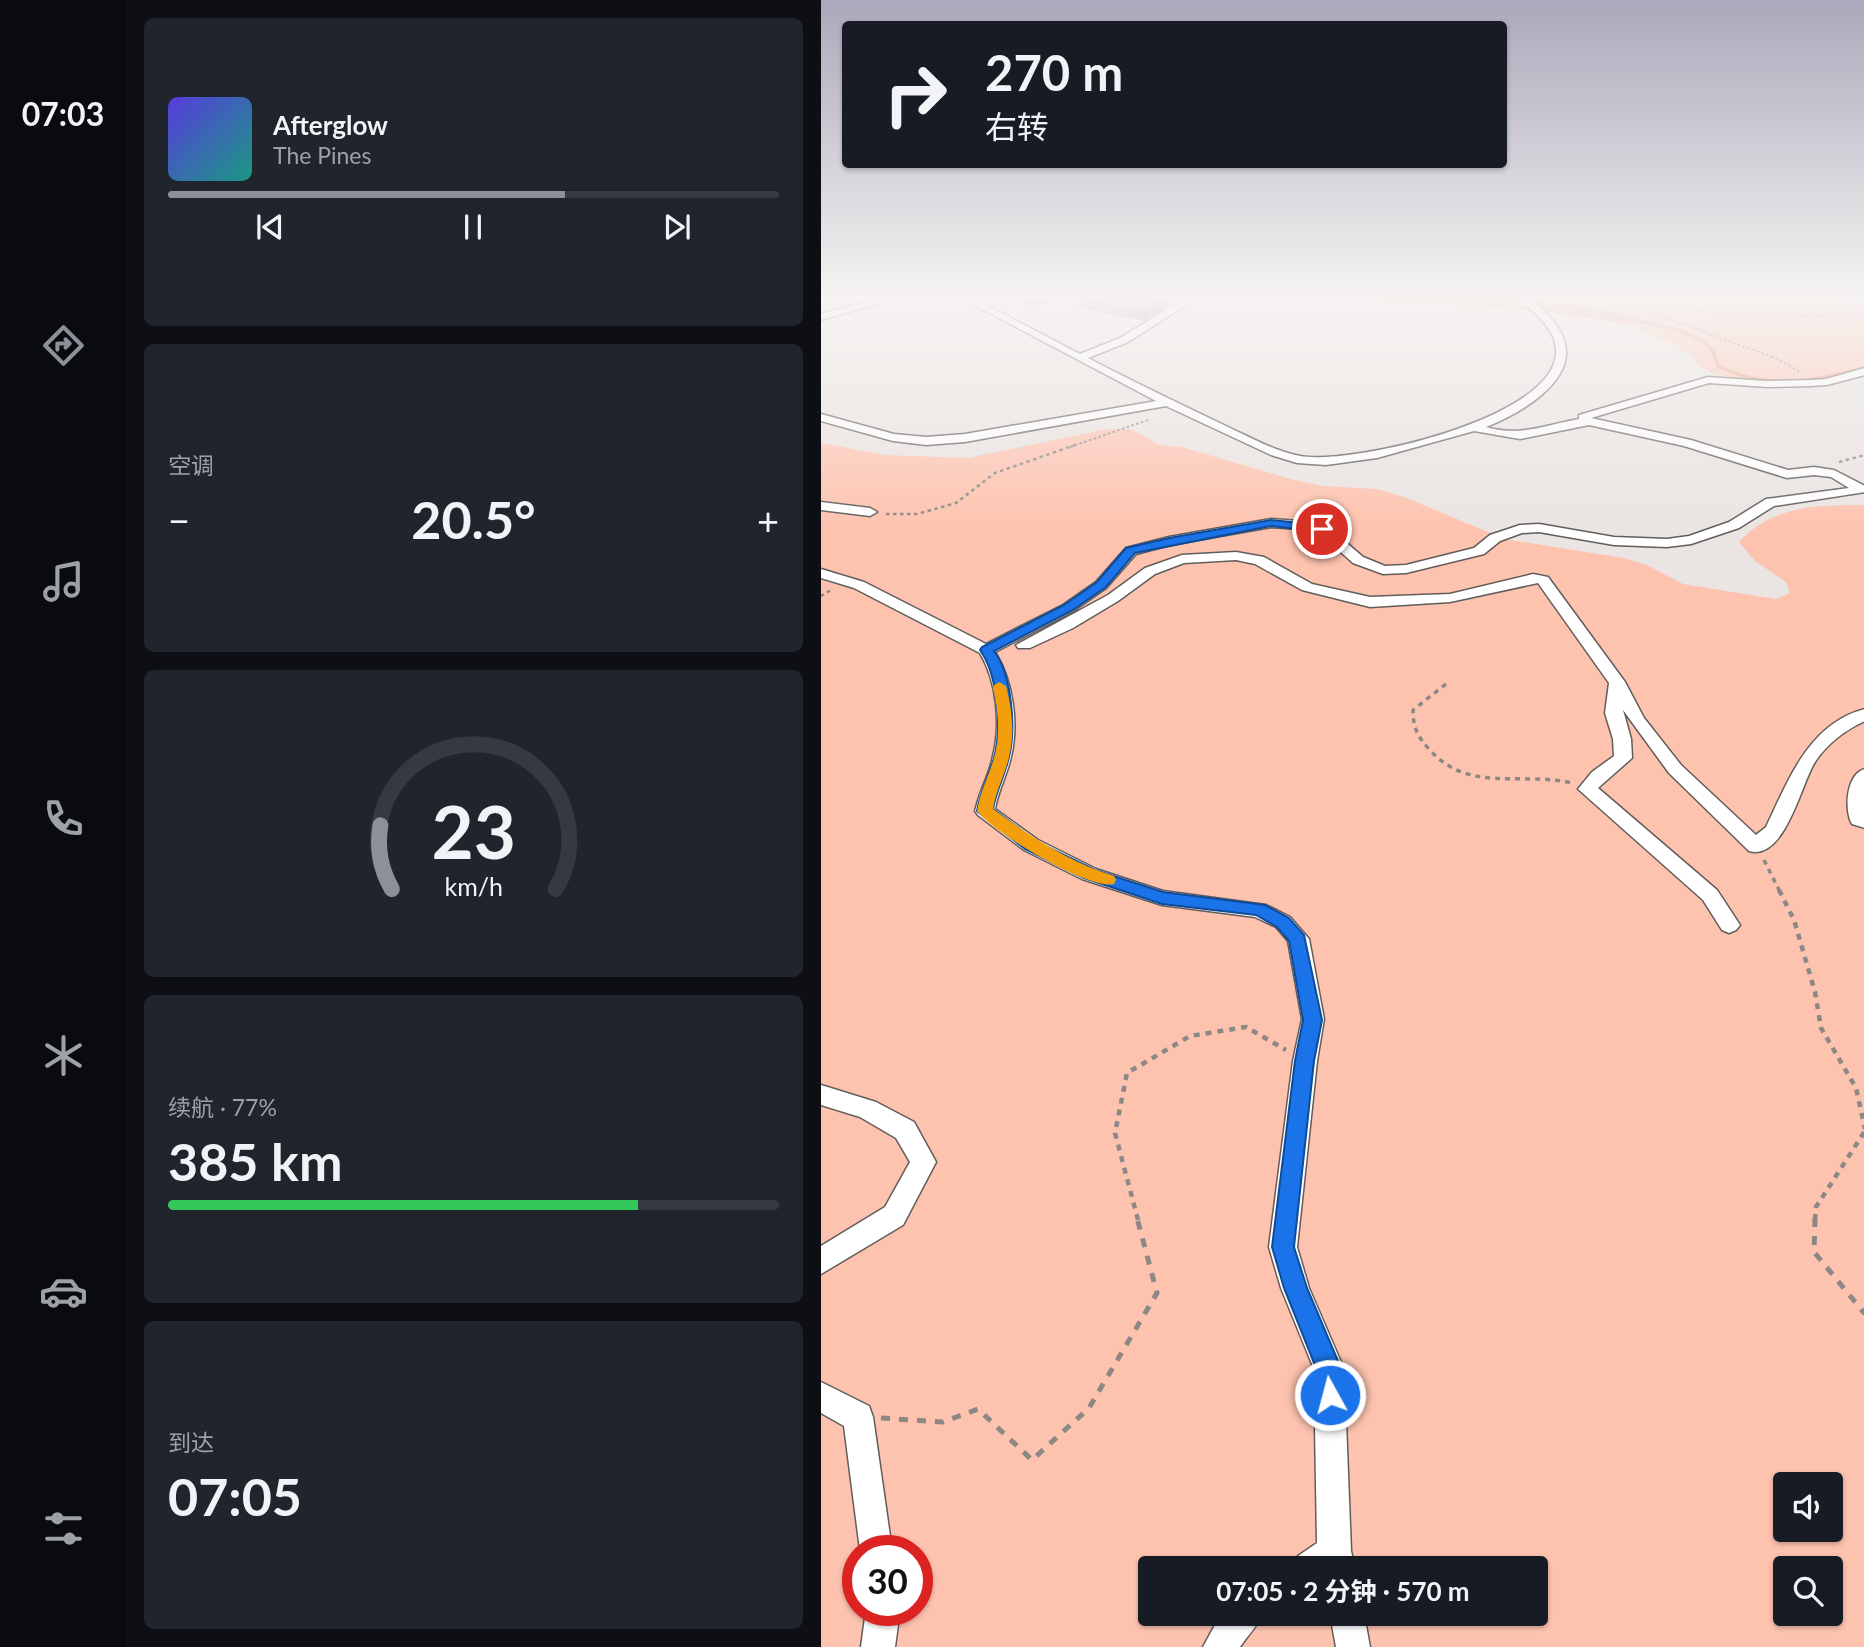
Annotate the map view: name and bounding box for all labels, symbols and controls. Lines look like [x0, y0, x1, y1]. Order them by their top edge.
text: 270 m [985, 43, 1123, 101]
icon: right [870, 49, 961, 140]
text: 07:03 [22, 94, 104, 133]
text: 右转 [985, 107, 1049, 146]
text: Afterglow [273, 109, 388, 141]
text: The Pines [273, 141, 371, 169]
icon: previous [251, 208, 289, 246]
icon: pause [454, 208, 492, 246]
icon: next [658, 208, 696, 246]
icon: directions [39, 321, 88, 370]
text: 空调 [168, 451, 214, 479]
text: 20.5° [411, 488, 536, 550]
text: − [168, 497, 190, 543]
text: + [757, 497, 779, 543]
pin [1292, 499, 1352, 559]
icon: arrive [1303, 510, 1341, 548]
icon: music [39, 557, 88, 606]
text: 23 [431, 788, 516, 876]
icon: phone [39, 794, 88, 843]
text: km/h [444, 871, 503, 901]
icon: climate [39, 1031, 88, 1080]
text: 续航 · 77% [168, 1093, 277, 1121]
text: 385 km [168, 1130, 342, 1192]
icon: car [39, 1267, 88, 1316]
position arrow [1293, 1358, 1367, 1432]
text: 到达 [168, 1428, 214, 1456]
text: 07:05 [168, 1465, 302, 1527]
map controls [1773, 1472, 1843, 1626]
button: sound [1773, 1472, 1843, 1542]
icon: filters [39, 1504, 88, 1553]
speed limit sign: 30 [842, 1535, 933, 1626]
button: search [1773, 1556, 1843, 1626]
text: 07:05 · 2 分钟 · 570 m [1216, 1575, 1470, 1607]

